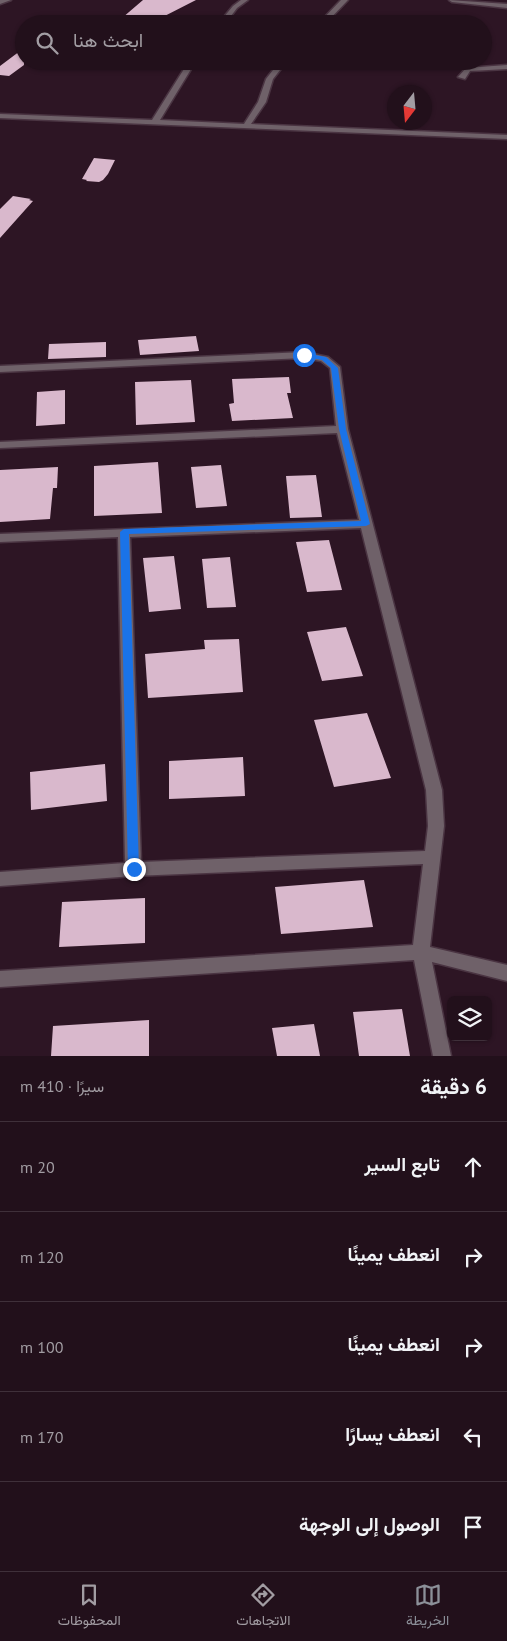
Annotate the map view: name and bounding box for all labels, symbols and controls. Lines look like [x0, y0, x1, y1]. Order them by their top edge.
search box [15, 15, 492, 70]
text: ابحث هنا [73, 28, 143, 52]
icon: search [33, 29, 61, 57]
north arrow [387, 85, 432, 130]
route start [293, 344, 316, 367]
route end [123, 858, 146, 881]
map controls [447, 996, 492, 1041]
button: layers [447, 996, 492, 1041]
text: 6 دقيقة [420, 1073, 487, 1100]
text: سيرًا · 410 m [20, 1076, 104, 1096]
text: تابع السير [364, 1152, 440, 1176]
icon: ahead [459, 1153, 487, 1181]
text: 20 m [20, 1157, 55, 1177]
text: انعطف يمينًا [348, 1242, 440, 1266]
icon: right [459, 1243, 487, 1271]
text: 120 m [20, 1247, 63, 1267]
text: انعطف يمينًا [348, 1332, 440, 1356]
icon: right [459, 1333, 487, 1361]
text: 100 m [20, 1337, 63, 1357]
text: انعطف يسارًا [345, 1422, 440, 1446]
icon: left [459, 1423, 487, 1451]
text: 170 m [20, 1427, 63, 1447]
text: الوصول إلى الوجهة [299, 1512, 440, 1536]
icon: arrive [459, 1513, 487, 1541]
tab: المحفوظات [58, 1581, 121, 1633]
tab: الاتجاهات [236, 1581, 291, 1633]
tab: الخريطة [406, 1581, 449, 1633]

